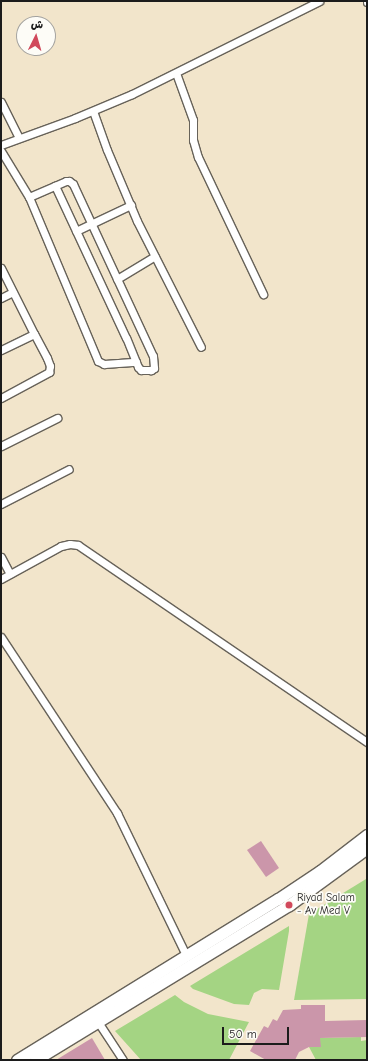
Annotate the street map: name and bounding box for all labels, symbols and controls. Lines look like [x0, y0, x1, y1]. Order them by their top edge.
north arrow [16, 16, 56, 56]
text: ش [30, 18, 44, 32]
place label: Riyad Salam - Av Med V [297, 892, 355, 918]
marker: Riyad Salam - Av Med V [284, 900, 294, 910]
scale bar [224, 1019, 291, 1045]
text: 50 m [229, 1027, 257, 1041]

